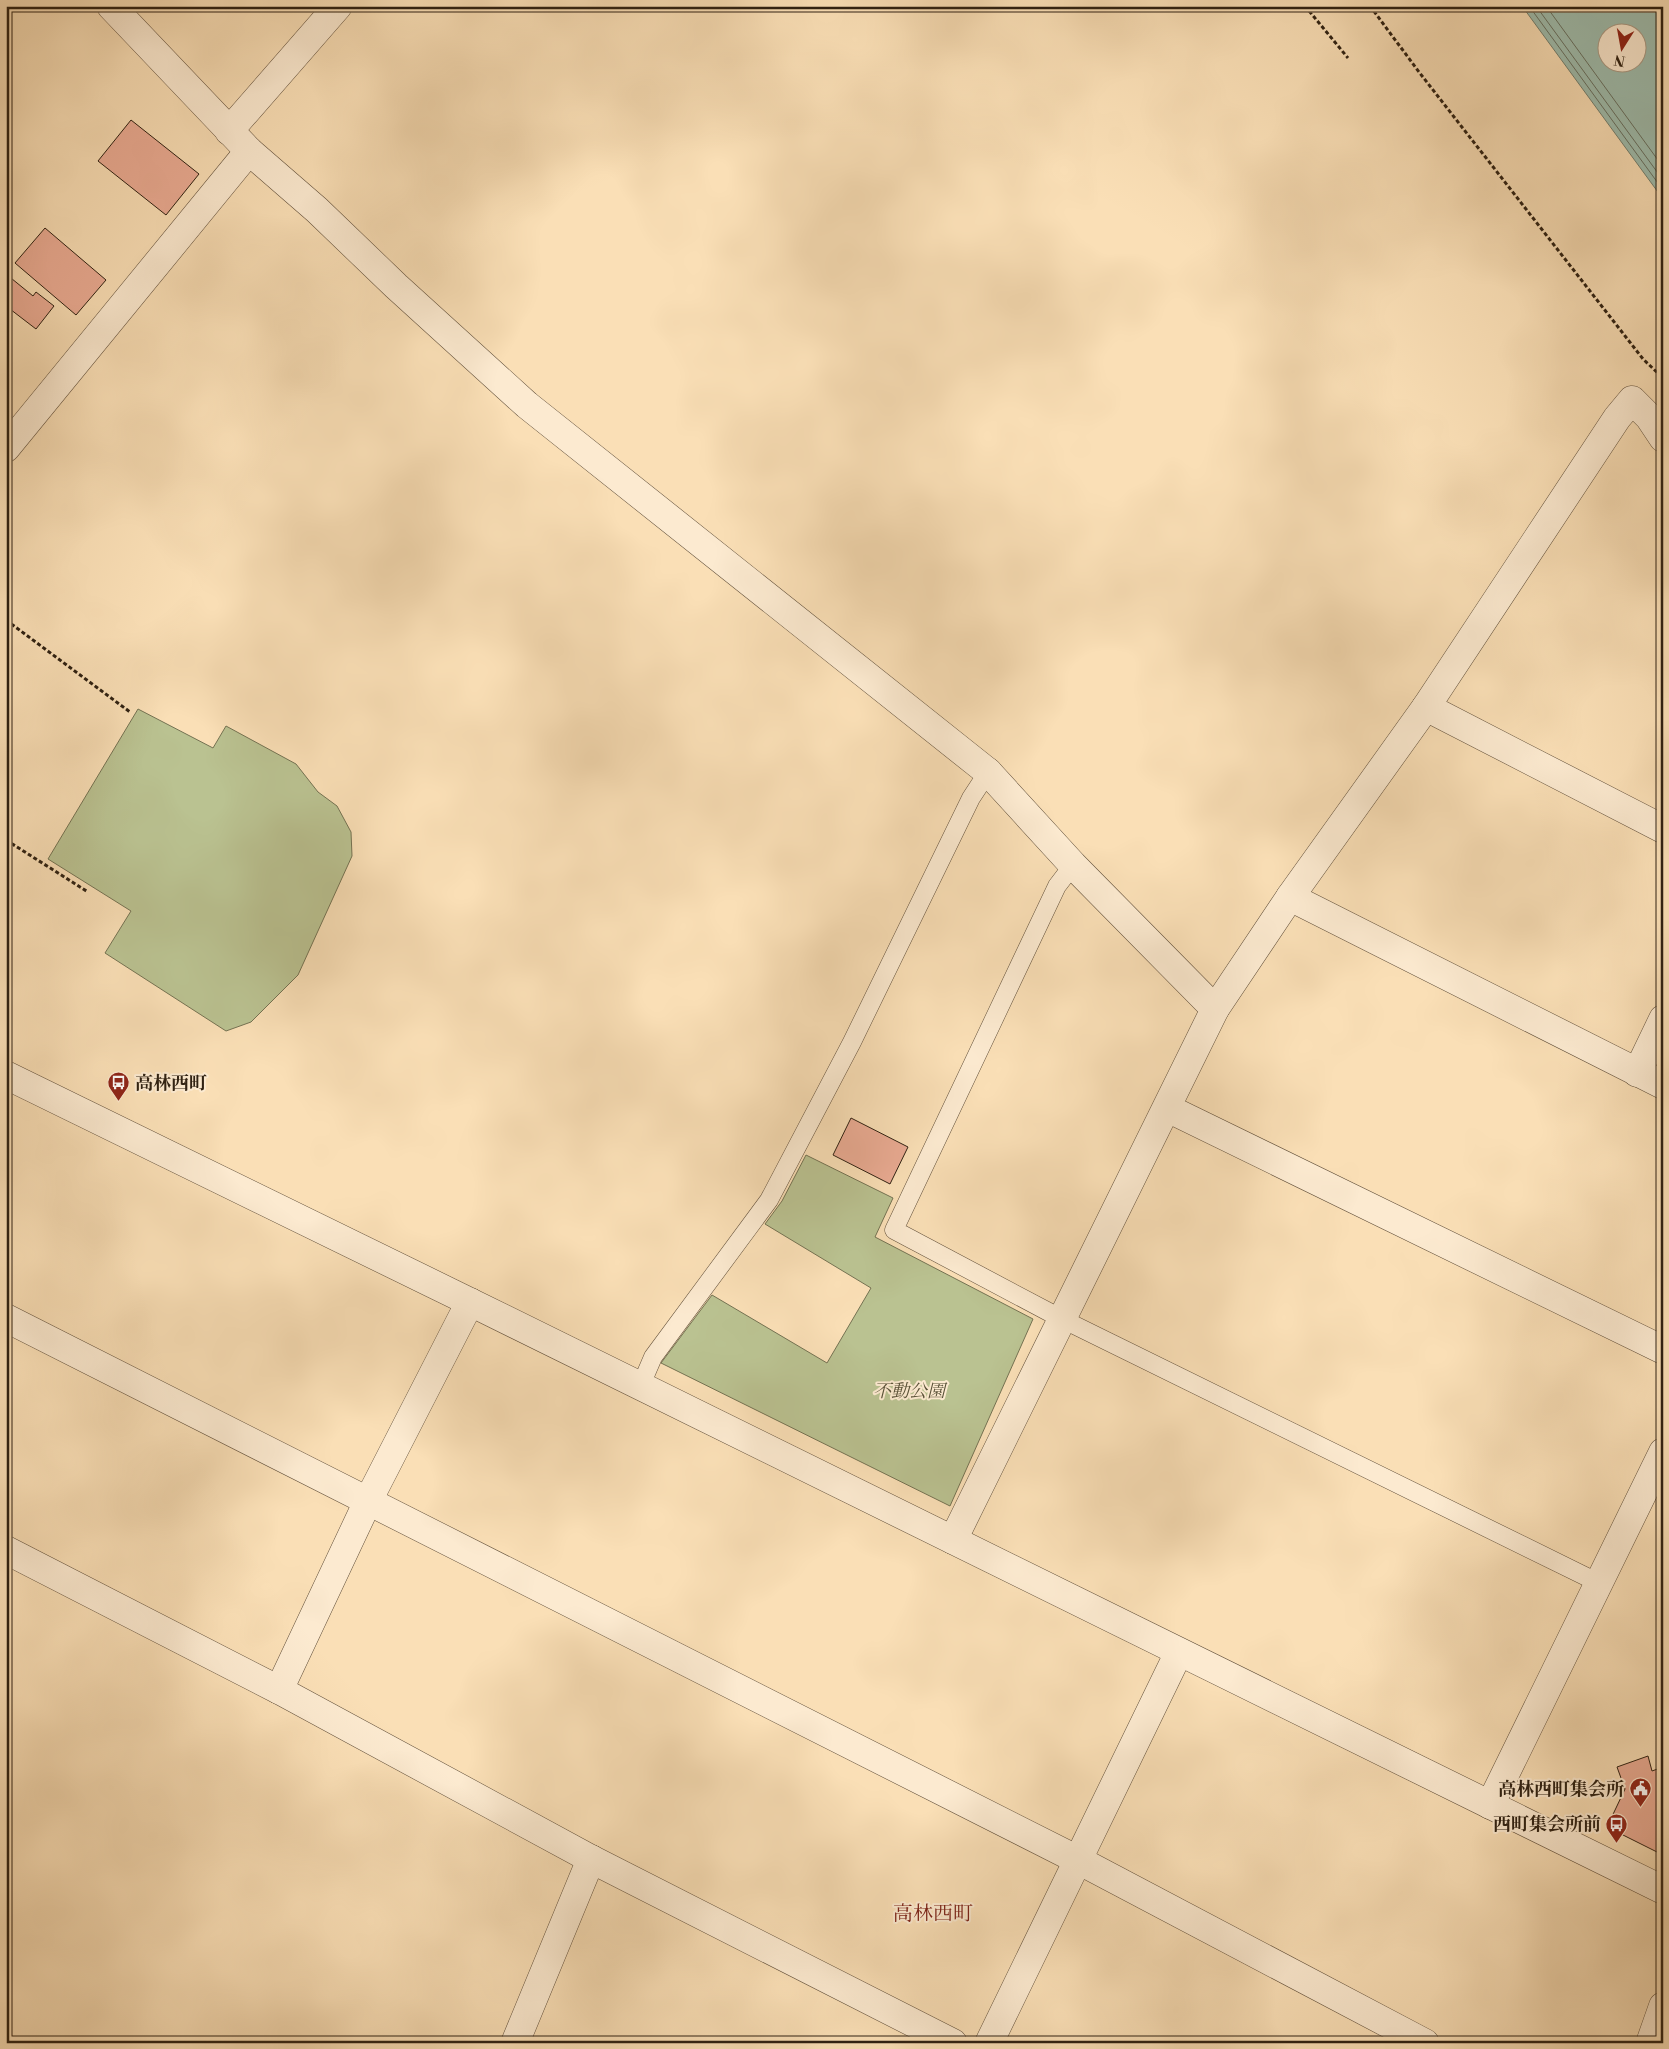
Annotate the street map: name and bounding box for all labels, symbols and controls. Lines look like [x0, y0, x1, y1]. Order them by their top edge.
north arrow [1596, 22, 1646, 72]
text: N [1613, 50, 1627, 70]
bus stop icon: 高林西町 [107, 1071, 131, 1102]
place label: 高林西町 [135, 1072, 207, 1095]
park label: 不動公園 [873, 1380, 948, 1403]
public building icon: 高林西町集会所 [1628, 1777, 1652, 1808]
place label: 高林西町集会所 [1498, 1778, 1624, 1801]
bus stop icon: 西町集会所前 [1605, 1812, 1629, 1843]
place label: 西町集会所前 [1493, 1813, 1601, 1836]
district label: 高林西町 [893, 1902, 973, 1927]

